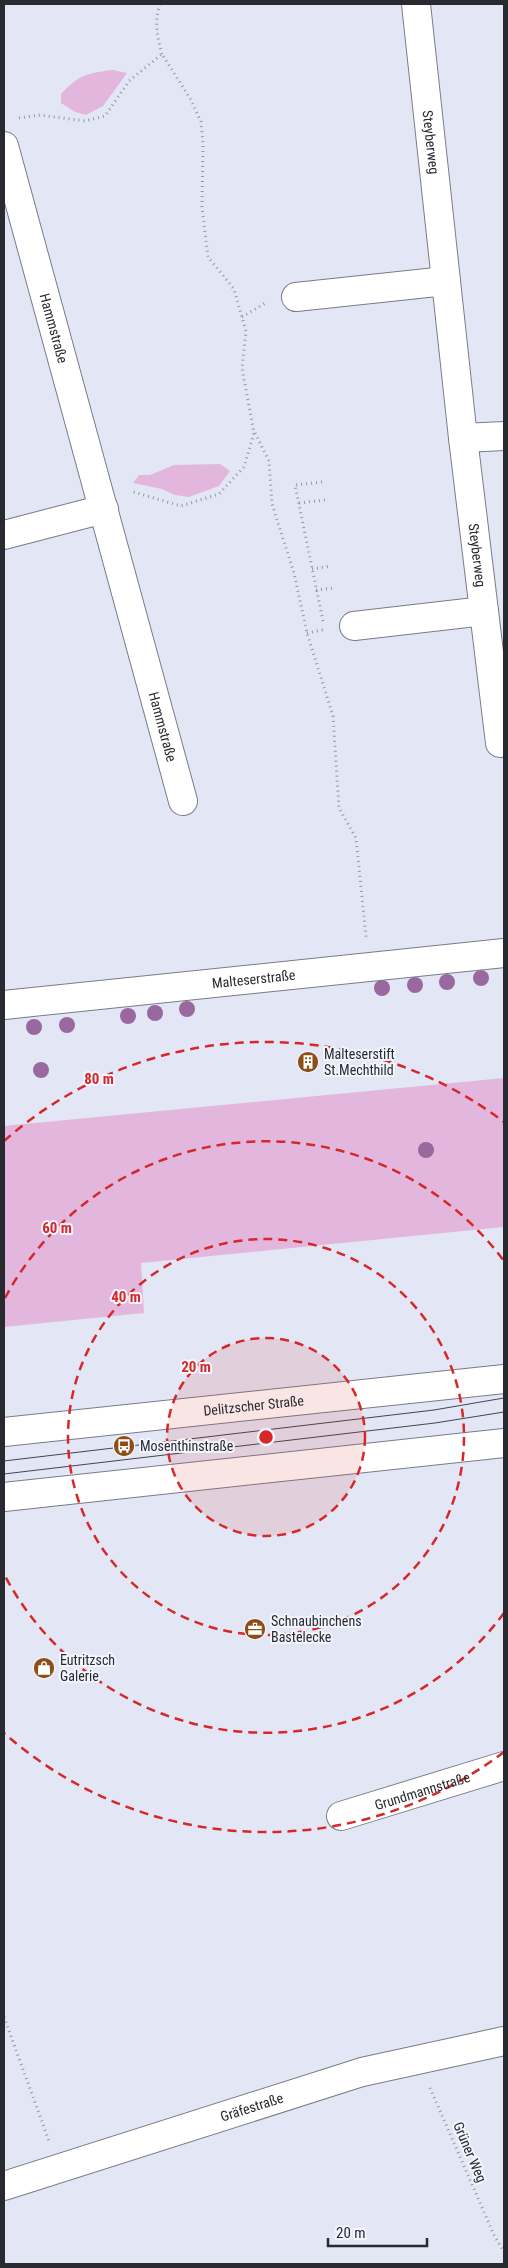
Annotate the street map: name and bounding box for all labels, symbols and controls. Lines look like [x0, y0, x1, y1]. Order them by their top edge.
street label: Steyberweg [420, 109, 442, 175]
street label: Hammstraße [37, 292, 71, 365]
street label: Steyberweg [465, 522, 489, 588]
street label: Hammstraße [146, 690, 180, 764]
street label: Malteserstraße [211, 967, 296, 991]
place label: Malteserstift St.Mechthild [324, 1046, 395, 1078]
building icon: Malteserstift St.Mechthild [296, 1050, 320, 1074]
text: 80 m [84, 1070, 114, 1088]
text: 60 m [42, 1219, 72, 1237]
text: 40 m [111, 1288, 141, 1306]
text: 20 m [181, 1358, 211, 1376]
street label: Delitzscher Straße [203, 1392, 305, 1419]
centre of rings [257, 1428, 275, 1446]
bus stop icon: Mosenthinstraße [112, 1434, 136, 1458]
place label: Mosenthinstraße [140, 1438, 234, 1454]
place label: Schnaubinchens Bastelecke [271, 1613, 362, 1645]
office icon: Schnaubinchens Bastelecke [243, 1617, 267, 1641]
place label: Eutritzsch Galerie [60, 1652, 115, 1684]
shop icon: Eutritzsch Galerie [32, 1656, 56, 1680]
street label: Grundmannstraße [373, 1769, 472, 1813]
street label: Gräfestraße [218, 2089, 286, 2125]
street label: Grüner Weg [450, 2119, 490, 2185]
scale bar [328, 2216, 427, 2248]
text: 20 m [336, 2224, 366, 2242]

